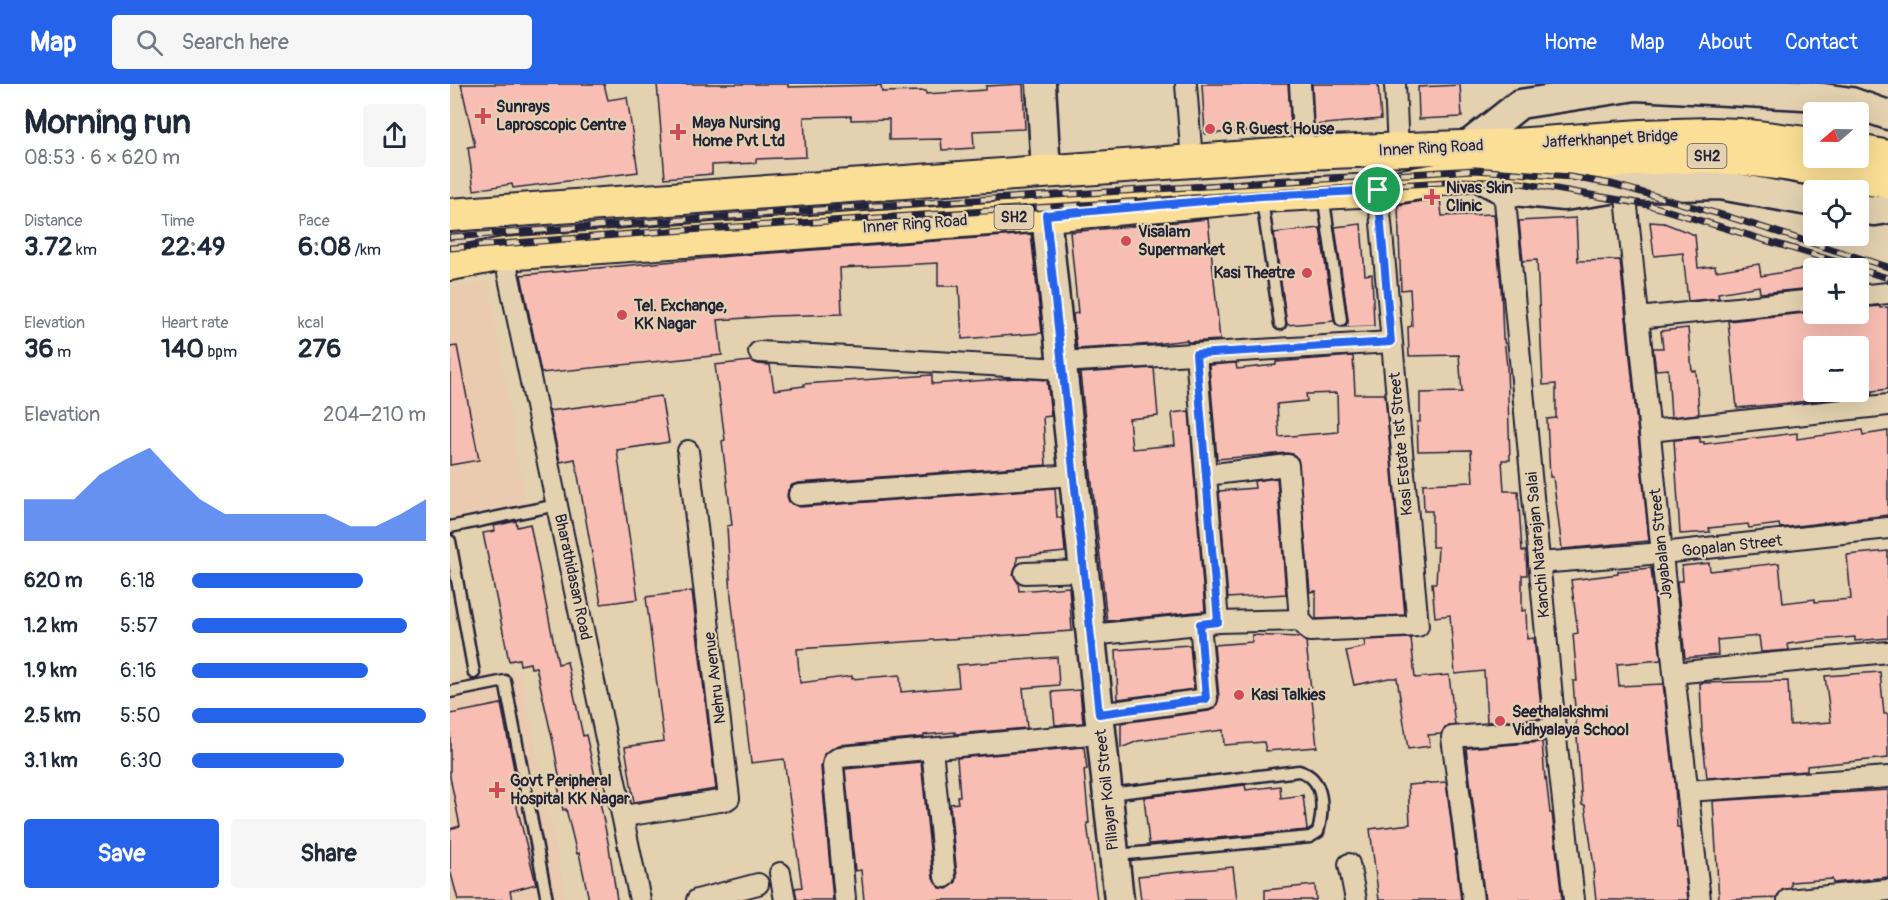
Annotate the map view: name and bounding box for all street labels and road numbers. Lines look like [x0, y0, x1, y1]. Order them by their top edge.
street label: Jafferkhanpet Bridge [1542, 125, 1679, 153]
street label: Inner Ring Road [1378, 135, 1484, 161]
road number: SH2 [1688, 144, 1726, 168]
road number: SH2 [994, 205, 1034, 229]
street label: Inner Ring Road [862, 210, 968, 238]
street label: Kasi Estate 1st Street [1385, 371, 1417, 517]
street label: Kanchi Natarajan Salai [1522, 471, 1554, 619]
street label: Jayabalan Street [1645, 487, 1677, 600]
street label: Bharathidasan Road [550, 512, 596, 642]
street label: Gopalan Street [1681, 531, 1784, 561]
street label: Nehru Avenue [699, 631, 731, 725]
street label: Pillayar Koil Street [1091, 728, 1123, 852]

